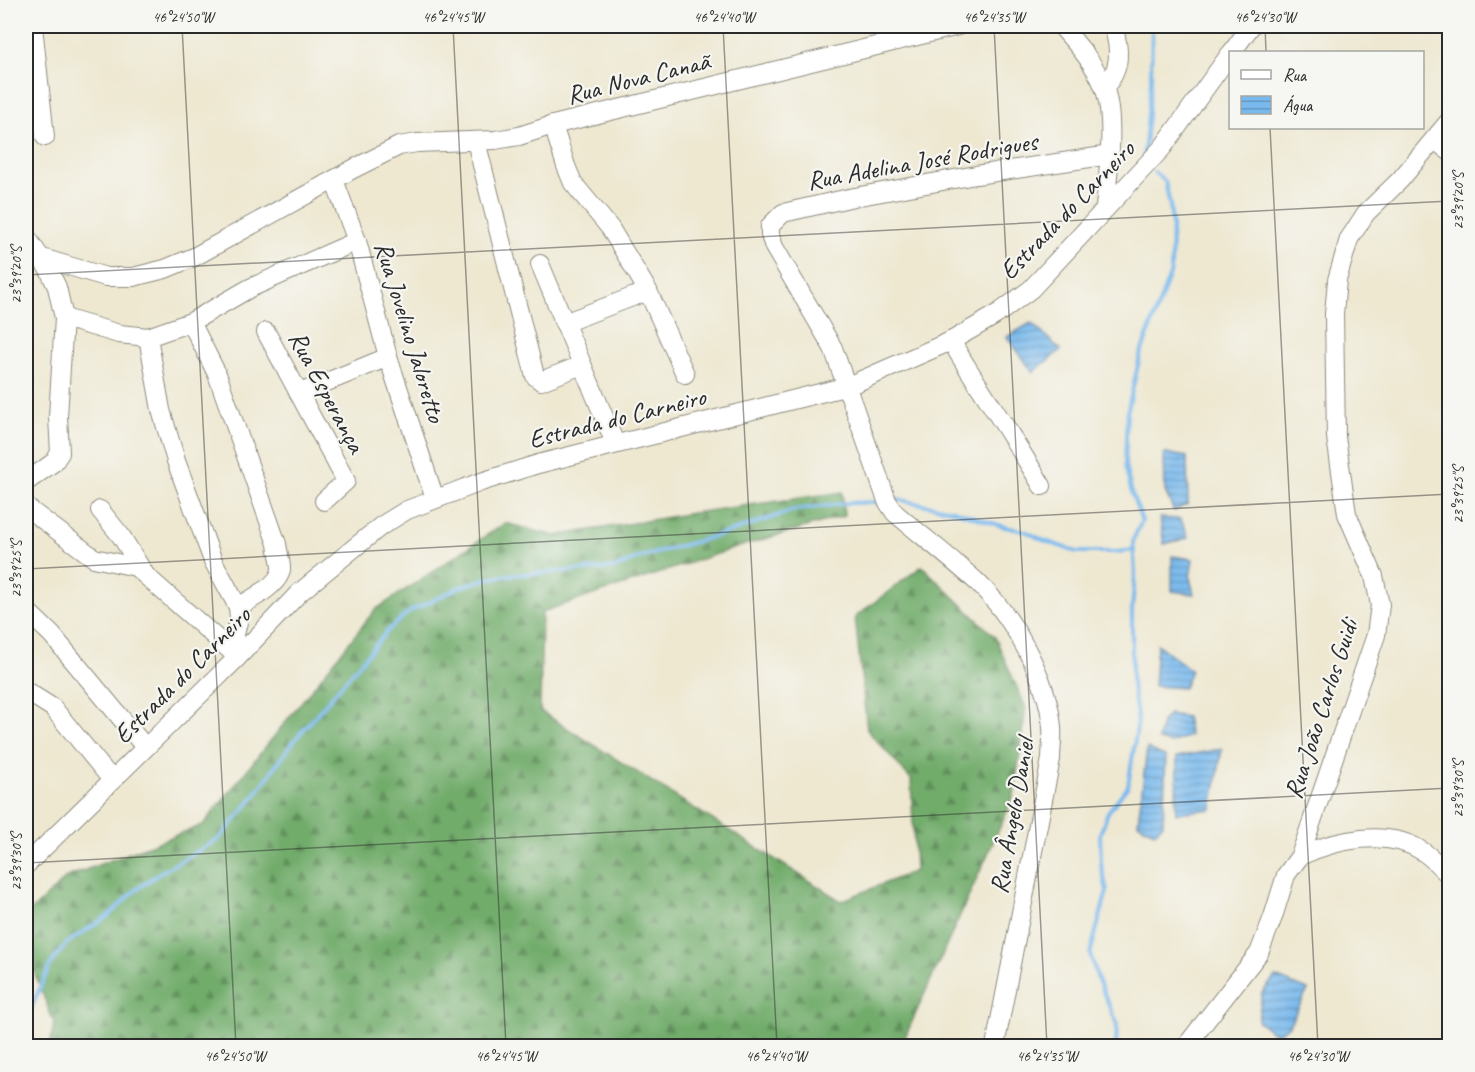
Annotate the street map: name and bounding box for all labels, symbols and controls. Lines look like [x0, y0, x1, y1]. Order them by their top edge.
text: 46°24'50"W [153, 8, 217, 27]
text: 46°24'45"W [423, 8, 487, 27]
text: 46°24'40"W [694, 8, 758, 27]
text: 46°24'35"W [964, 8, 1028, 27]
text: 46°24'30"W [1235, 8, 1299, 27]
street label: Rua Nova Canaã [563, 44, 715, 112]
legend [1229, 51, 1424, 129]
text: Rua [1283, 64, 1308, 86]
text: Água [1283, 94, 1314, 116]
street label: Rua Adelina José Rodrigues [804, 124, 1042, 197]
street label: Estrada do Carneiro [992, 132, 1143, 287]
text: 23°39'20"S [1449, 170, 1468, 230]
street label: Rua Jovelino Jaloretto [367, 238, 454, 428]
text: 23°39'20"S [7, 244, 26, 304]
street label: Rua Esperança [281, 325, 374, 460]
street label: Estrada do Carneiro [525, 380, 711, 456]
text: 23°39'25"S [1449, 464, 1468, 524]
text: 23°39'25"S [7, 538, 26, 598]
street label: Estrada do Carneiro [106, 598, 259, 751]
street label: Rua João Carlos Guidi [1276, 612, 1366, 803]
street label: Rua Ângelo Daniel [982, 731, 1043, 896]
text: 23°39'30"S [1449, 758, 1468, 818]
text: 23°39'30"S [7, 831, 26, 891]
text: 46°24'50"W [205, 1047, 269, 1066]
text: 46°24'45"W [476, 1047, 540, 1066]
text: 46°24'40"W [746, 1047, 810, 1066]
text: 46°24'35"W [1017, 1047, 1081, 1066]
text: 46°24'30"W [1288, 1047, 1352, 1066]

